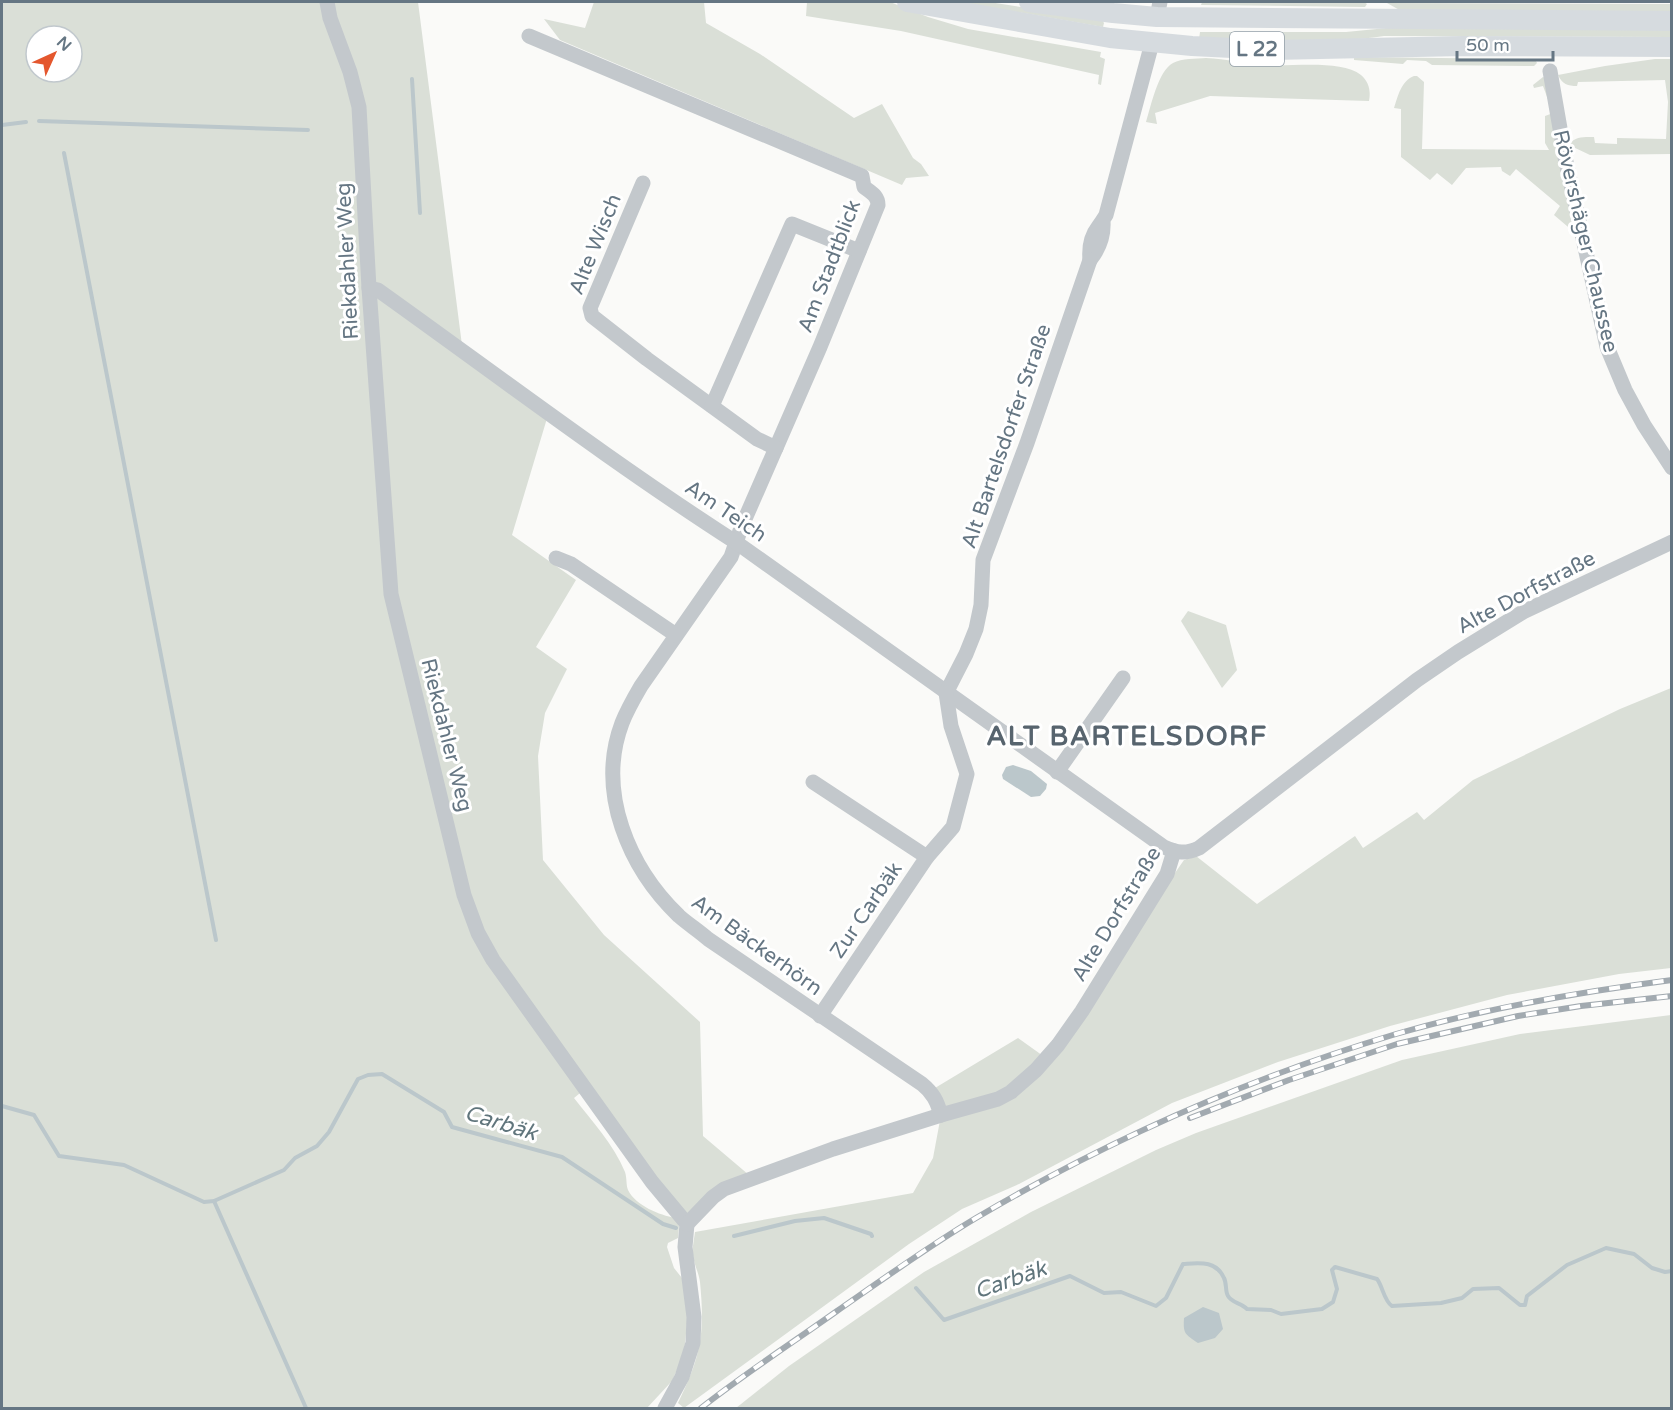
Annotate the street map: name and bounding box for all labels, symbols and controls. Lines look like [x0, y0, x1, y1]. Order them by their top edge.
north arrow [24, 24, 84, 84]
scale bar [1457, 24, 1553, 62]
text: N [52, 32, 76, 56]
road number: L 22 [1230, 32, 1284, 66]
text: 50 m [1466, 34, 1510, 56]
street label: Rövershäger Chaussee [1548, 127, 1623, 355]
street label: Riekdahler Weg [331, 182, 364, 340]
street label: Alte Wisch [564, 190, 627, 298]
street label: Am Stadtblick [793, 196, 866, 336]
street label: Alt Bartelsdorfer Straße [956, 321, 1057, 552]
street label: Am Teich [680, 475, 771, 548]
street label: Alte Dorfstraße [1453, 546, 1600, 639]
street label: Riekdahler Weg [415, 656, 478, 814]
district label: ALT BARTELSDORF [986, 720, 1268, 753]
street label: Alte Dorfstraße [1066, 842, 1167, 986]
street label: Zur Carbäk [825, 857, 908, 963]
street label: Am Bäckerhörn [686, 890, 827, 1001]
water label: Carbäk [461, 1100, 542, 1147]
water label: Carbäk [971, 1255, 1052, 1304]

